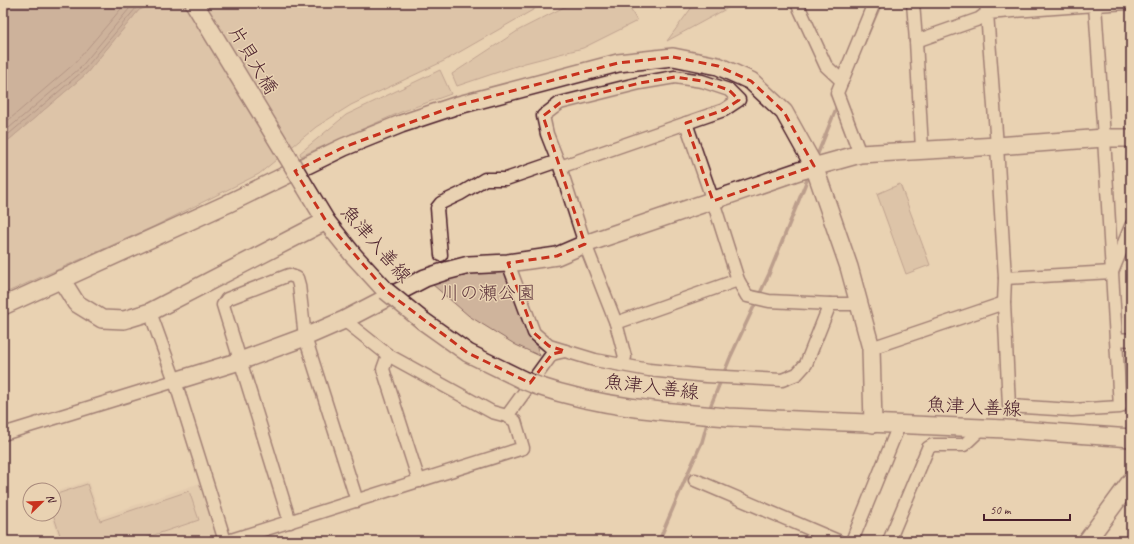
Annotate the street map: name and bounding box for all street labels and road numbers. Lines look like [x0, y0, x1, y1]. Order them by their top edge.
street label: 片貝大橋 [223, 21, 283, 99]
street label: 魚津入善線 [336, 200, 416, 288]
street label: 魚津入善線 [603, 369, 701, 405]
street label: 魚津入善線 [926, 393, 1022, 421]

